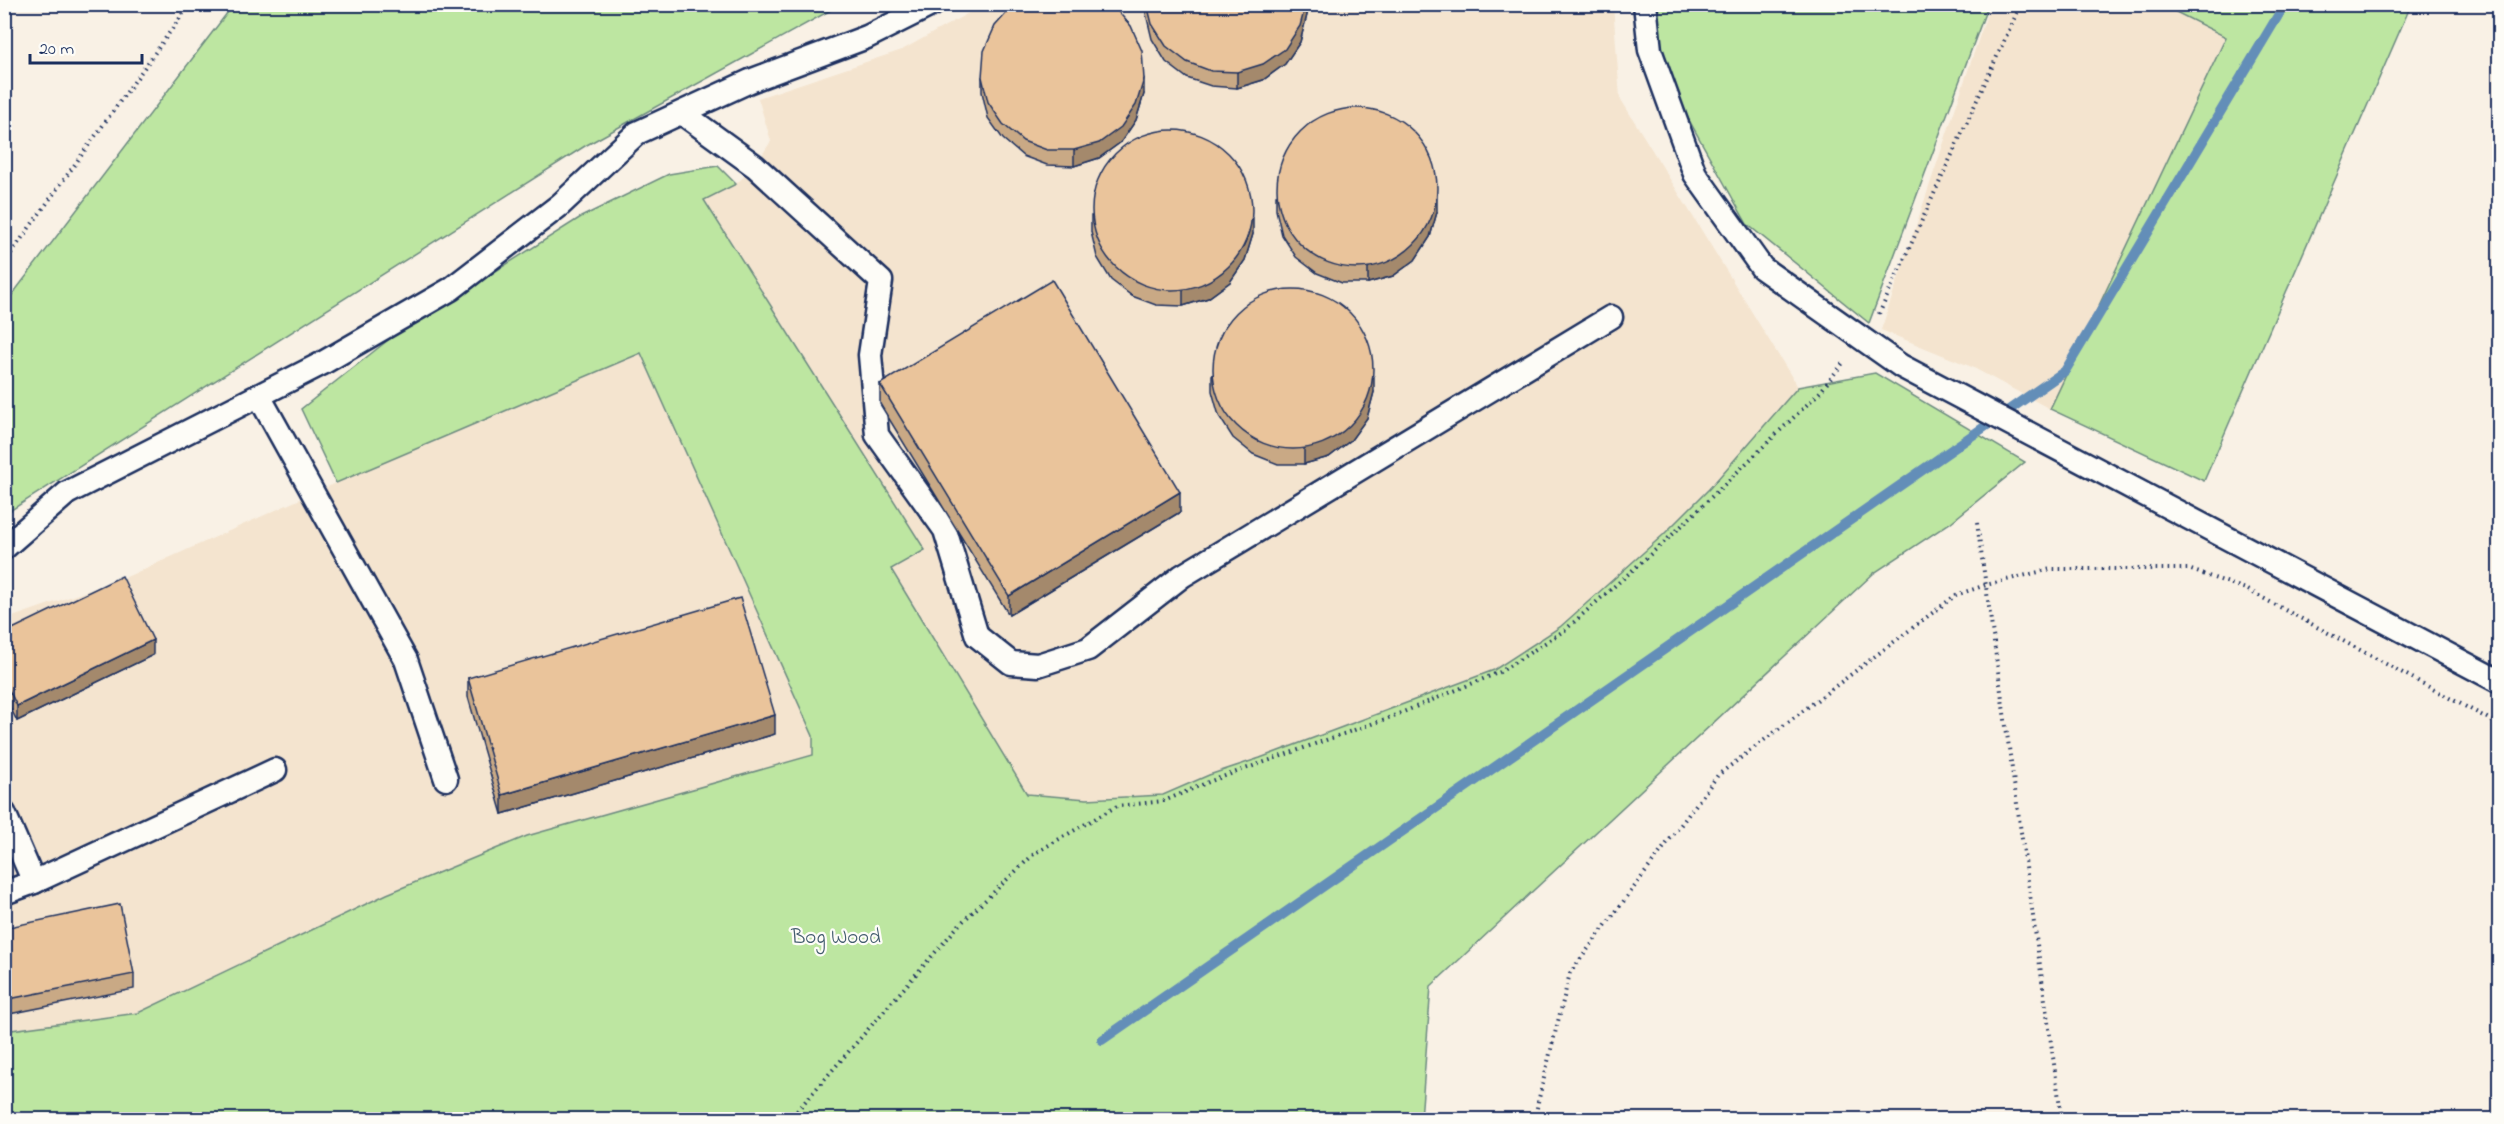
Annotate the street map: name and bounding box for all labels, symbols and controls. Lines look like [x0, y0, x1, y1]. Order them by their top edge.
scale bar [30, 27, 142, 65]
text: 20 m [39, 37, 74, 63]
park label: Bog Wood [790, 923, 881, 955]

